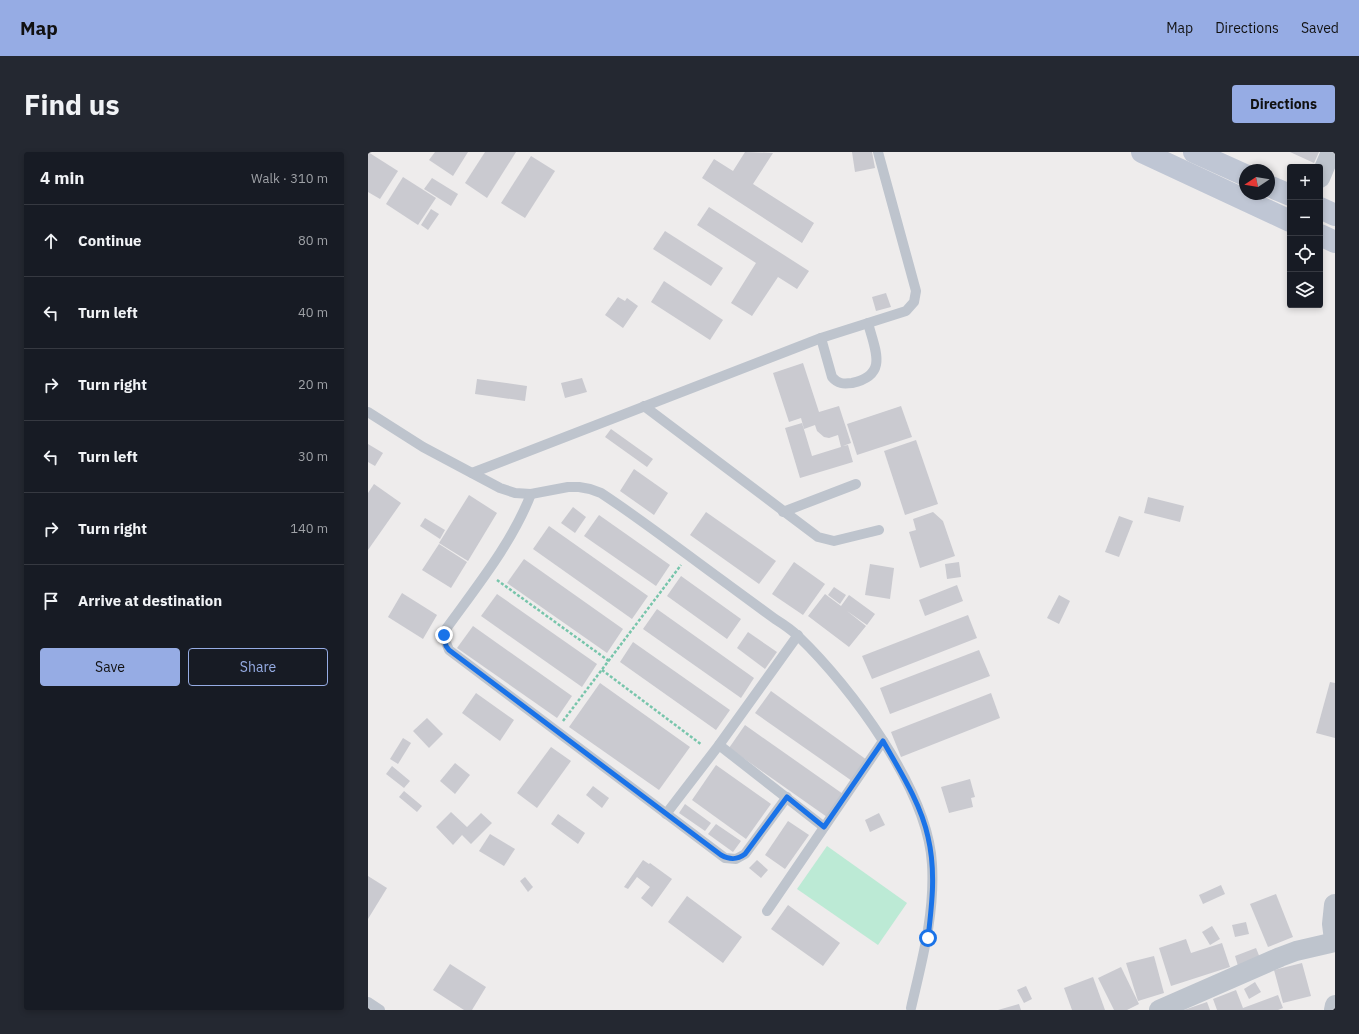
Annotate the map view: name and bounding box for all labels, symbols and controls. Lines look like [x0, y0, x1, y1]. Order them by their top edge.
text: Map [20, 16, 58, 40]
text: Map [1166, 19, 1193, 37]
text: Directions [1215, 19, 1279, 37]
text: Saved [1301, 19, 1339, 37]
button: Directions [1232, 85, 1335, 123]
text: Find us [24, 86, 120, 123]
north arrow [1239, 164, 1275, 200]
map controls [1287, 164, 1323, 308]
button: + [1287, 164, 1323, 200]
text: 4 min [40, 167, 84, 189]
text: Walk · 310 m [251, 170, 328, 187]
button: − [1287, 200, 1323, 236]
icon: ahead [40, 230, 62, 252]
text: Continue [78, 231, 142, 250]
text: 80 m [298, 232, 328, 249]
button: locate [1287, 236, 1323, 272]
button: layers [1287, 272, 1323, 308]
icon: left [40, 302, 62, 324]
text: Turn left [78, 303, 138, 322]
text: 40 m [298, 304, 328, 321]
icon: right [40, 374, 62, 396]
text: Turn right [78, 375, 147, 394]
text: 20 m [298, 376, 328, 393]
icon: left [40, 446, 62, 468]
text: Turn left [78, 447, 138, 466]
text: 30 m [298, 448, 328, 465]
icon: right [40, 518, 62, 540]
text: Turn right [78, 519, 147, 538]
text: 140 m [290, 520, 328, 537]
icon: arrive [40, 590, 62, 612]
text: Arrive at destination [78, 591, 222, 610]
route end [435, 626, 453, 644]
button: Save [40, 648, 180, 686]
button: Share [188, 648, 328, 686]
route start [919, 929, 937, 947]

